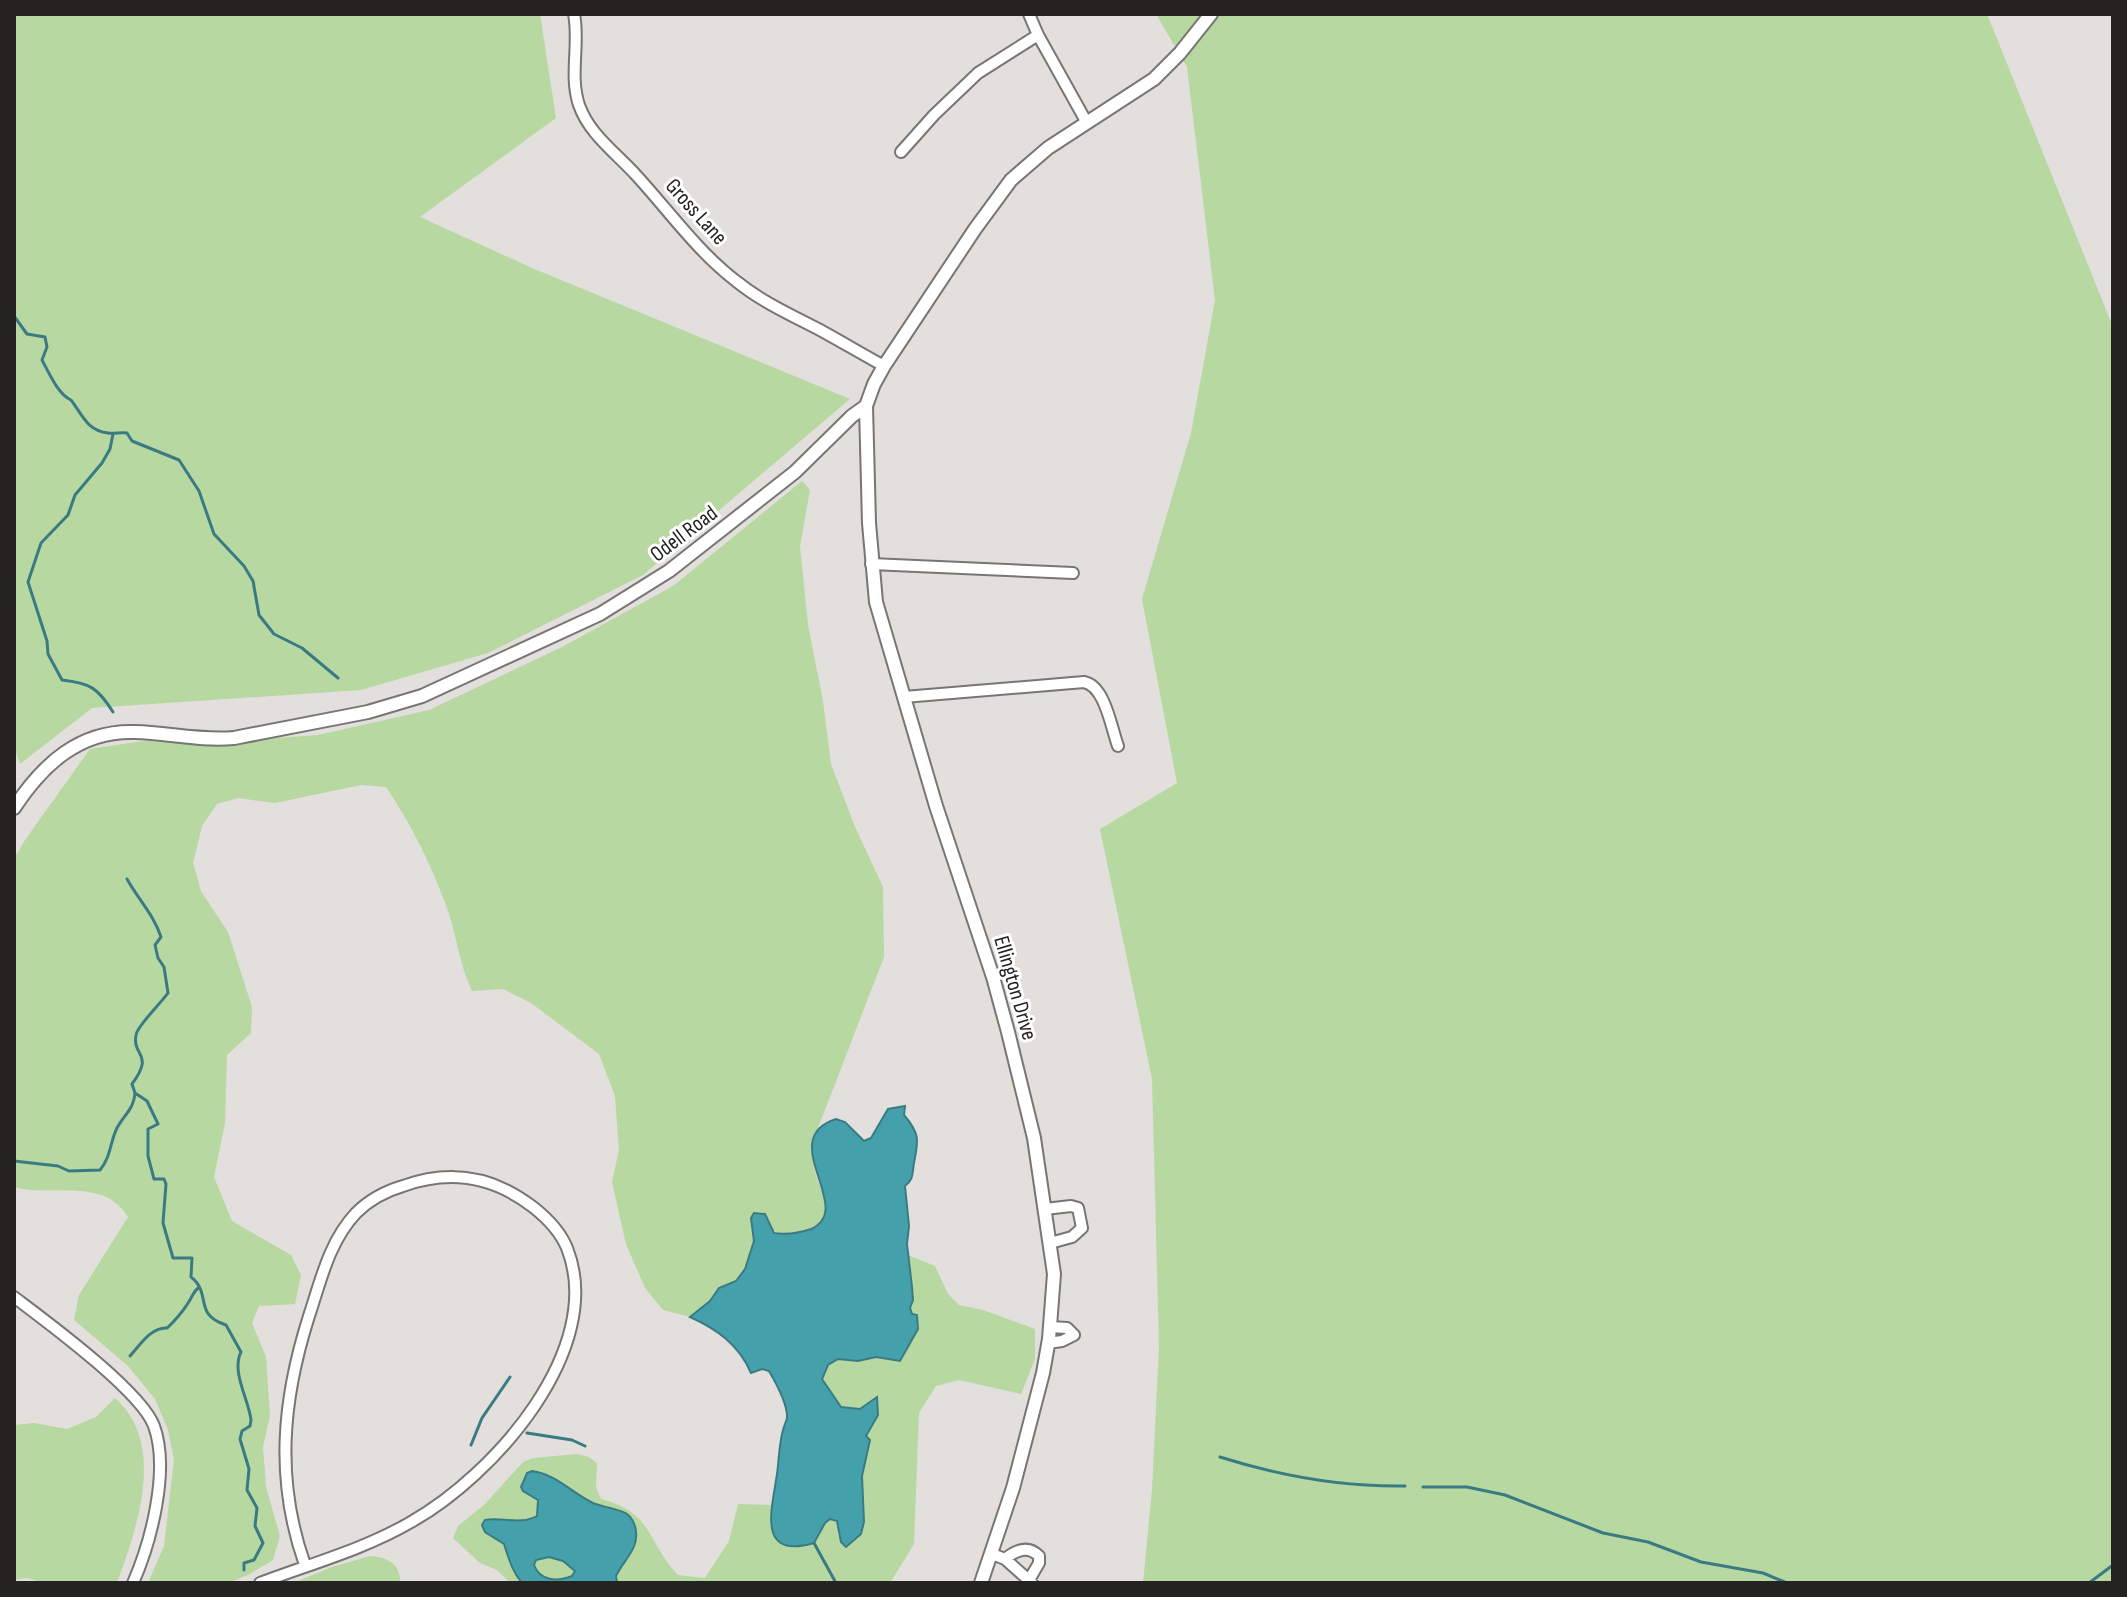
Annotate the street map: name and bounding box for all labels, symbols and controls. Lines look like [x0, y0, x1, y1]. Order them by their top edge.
street label: Gross Lane [659, 173, 733, 251]
street label: Odell Road [645, 500, 723, 568]
street label: Ellington Drive [987, 933, 1043, 1043]

